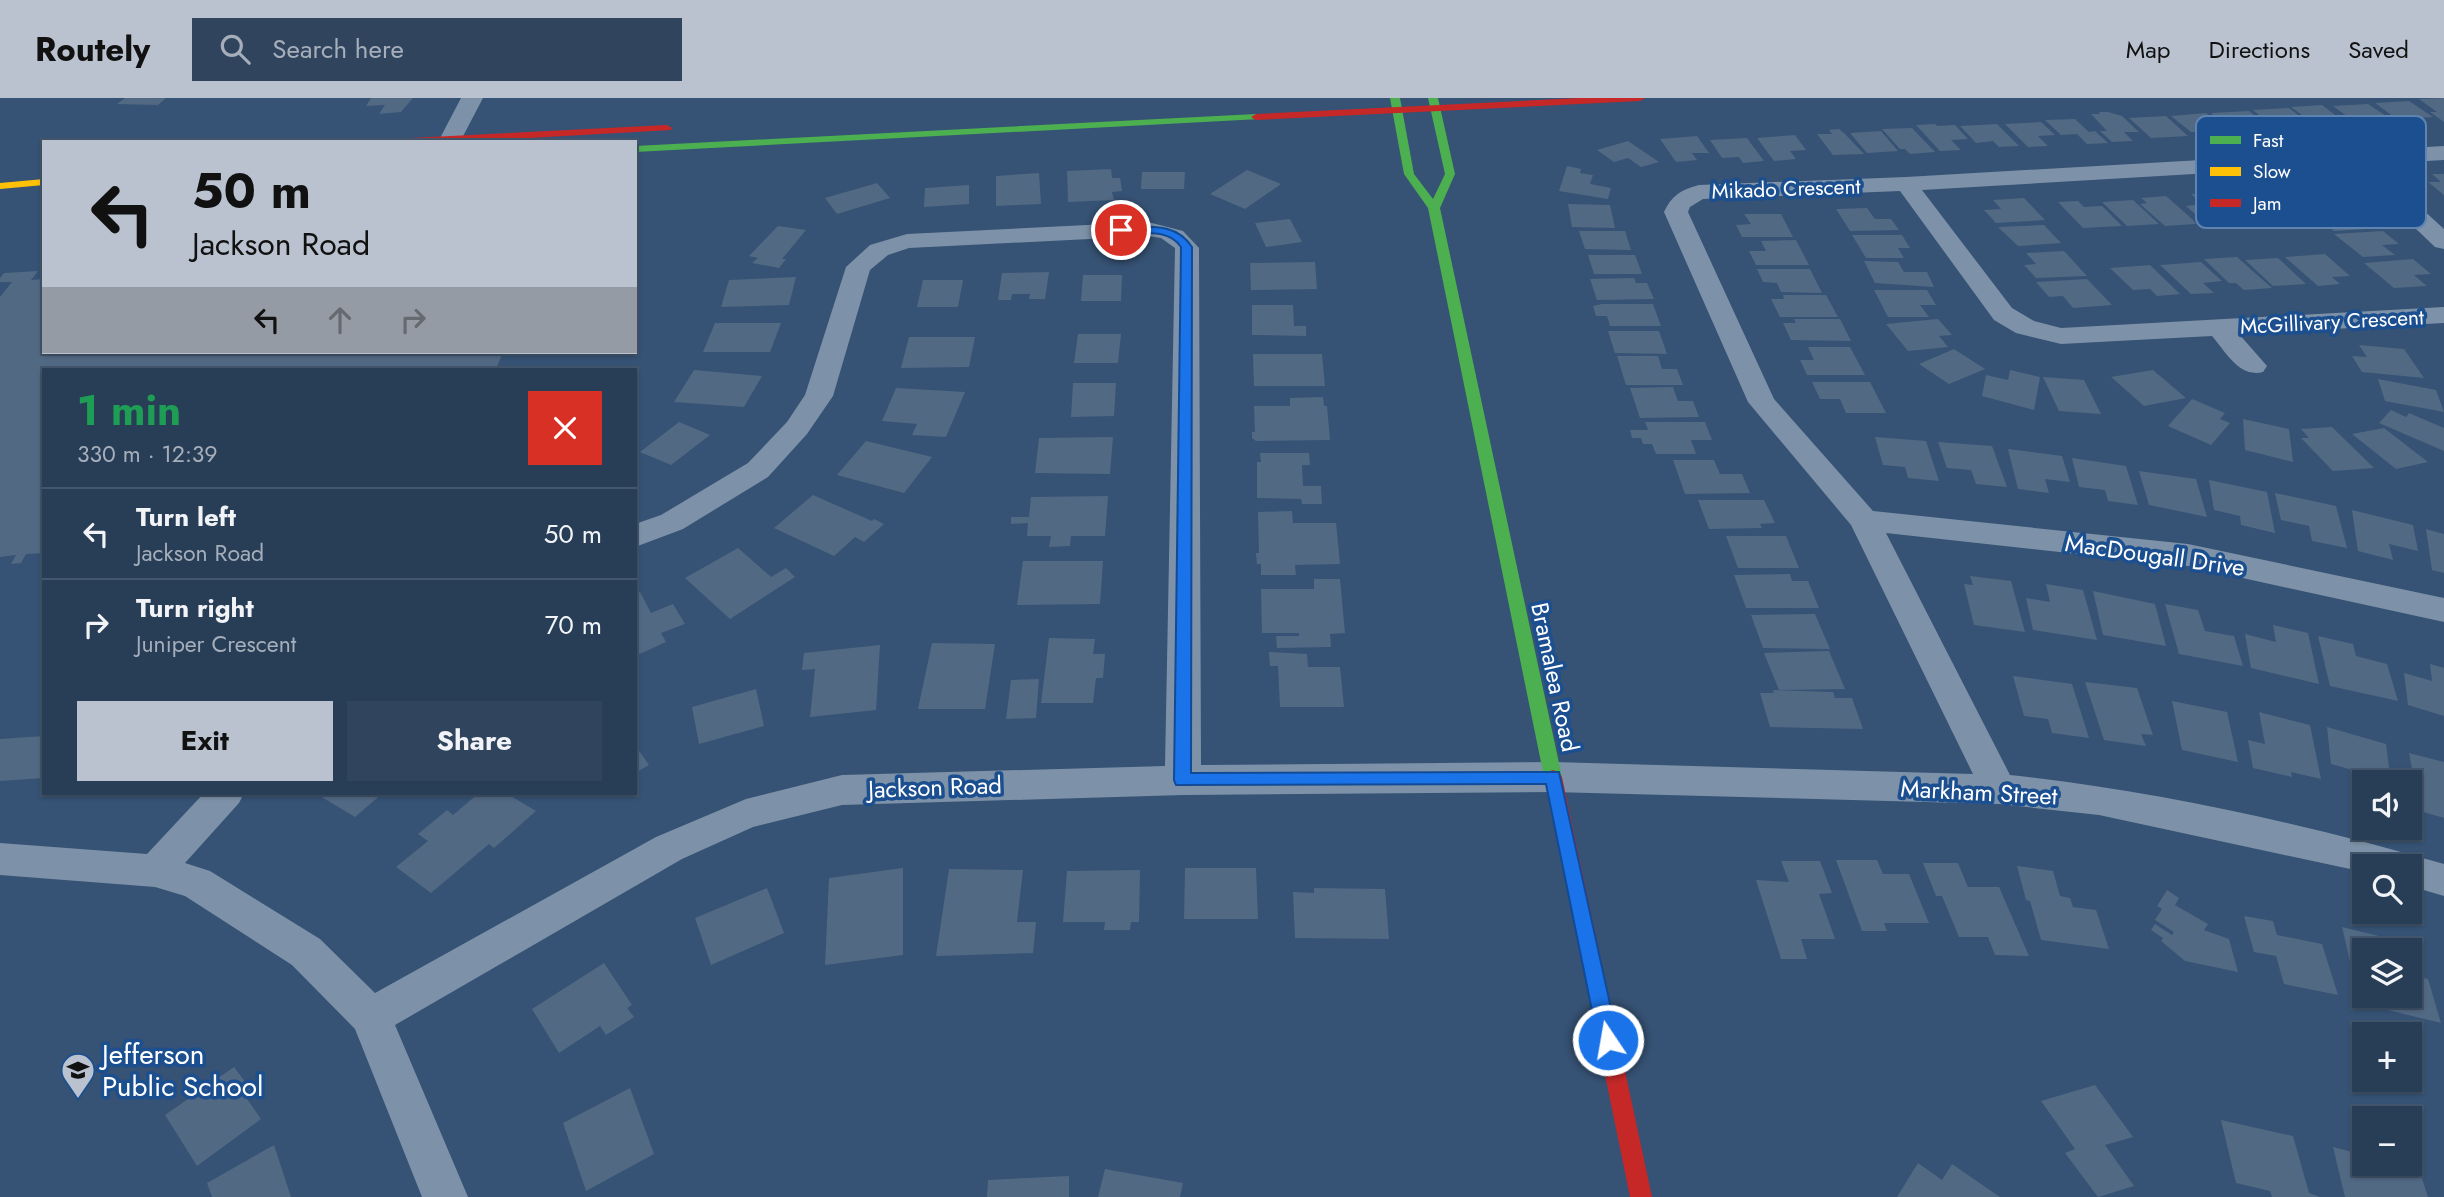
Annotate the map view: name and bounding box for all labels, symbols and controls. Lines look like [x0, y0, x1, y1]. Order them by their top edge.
search box [192, 18, 682, 81]
text: Routely [35, 26, 150, 73]
icon: search [216, 30, 254, 68]
text: Search here [272, 30, 404, 68]
text: Map [2126, 32, 2171, 67]
text: Directions [2209, 32, 2310, 67]
text: Saved [2348, 32, 2409, 67]
legend [2196, 116, 2426, 228]
text: Fast [2253, 127, 2284, 154]
text: 50 m [192, 156, 311, 226]
text: Slow [2253, 158, 2291, 185]
icon: left [77, 168, 168, 259]
street label: Mikado Crescent [1711, 171, 1861, 207]
text: Jam [2250, 190, 2282, 217]
pin [1091, 200, 1151, 260]
icon: arrive [1102, 211, 1140, 249]
text: Jackson Road [192, 221, 370, 267]
icon: left [248, 301, 286, 339]
icon: ahead [321, 301, 359, 339]
icon: right [394, 301, 432, 339]
street label: McGillivary Crescent [2239, 302, 2425, 342]
text: 1 min [77, 380, 181, 441]
button: close [528, 391, 602, 465]
text: 330 m · 12:39 [77, 437, 218, 471]
text: Turn left [136, 498, 236, 536]
icon: left [77, 515, 115, 553]
text: 50 m [544, 515, 602, 553]
street label: MacDougall Drive [2063, 525, 2247, 585]
text: Jackson Road [136, 536, 264, 570]
text: Turn right [136, 589, 254, 627]
street label: Bramalea Road [1522, 599, 1588, 755]
icon: right [77, 606, 115, 644]
text: 70 m [545, 606, 602, 644]
text: Juniper Crescent [136, 627, 296, 661]
button: Exit [77, 701, 333, 781]
button: Share [347, 701, 602, 781]
street label: Jackson Road [865, 767, 1002, 807]
street label: Markham Street [1900, 770, 2059, 814]
map controls [2352, 770, 2422, 1176]
button: sound [2352, 770, 2422, 840]
button: search [2352, 854, 2422, 924]
button: layers [2352, 938, 2422, 1008]
position arrow [1571, 1003, 1645, 1077]
button: + [2352, 1022, 2422, 1092]
place label: Jefferson Public School [98, 1034, 263, 1107]
school or university icon: Jefferson Public School [59, 1051, 97, 1100]
button: − [2352, 1106, 2422, 1176]

